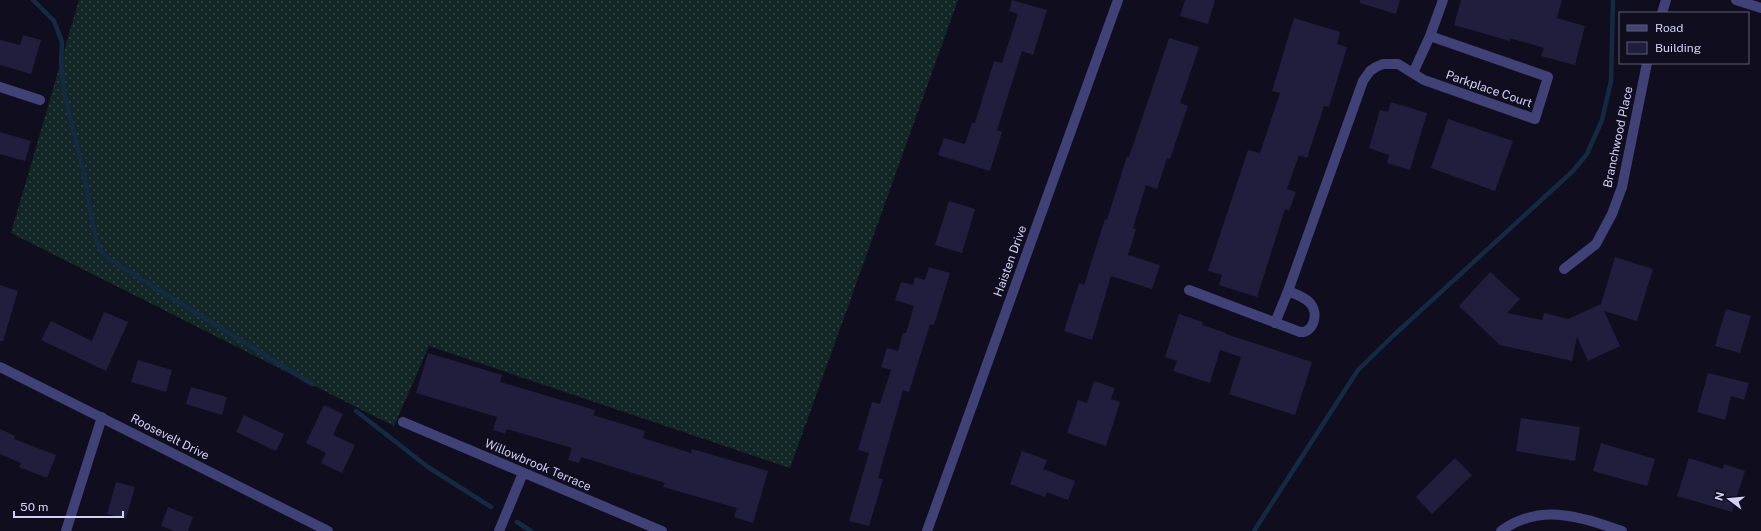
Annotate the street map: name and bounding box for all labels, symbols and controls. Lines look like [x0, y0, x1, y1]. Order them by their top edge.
legend [1619, 12, 1749, 64]
text: Road [1655, 21, 1683, 35]
text: Building [1655, 41, 1701, 55]
street label: Parkplace Court [1444, 68, 1534, 110]
street label: Branchwood Place [1600, 85, 1636, 189]
street label: Haisten Drive [991, 223, 1029, 298]
street label: Roosevelt Drive [128, 411, 212, 463]
street label: Willowbrook Terrace [483, 436, 594, 494]
north arrow [1709, 479, 1749, 519]
text: N [1712, 490, 1726, 502]
scale bar [14, 493, 123, 519]
text: 50 m [20, 500, 48, 514]

